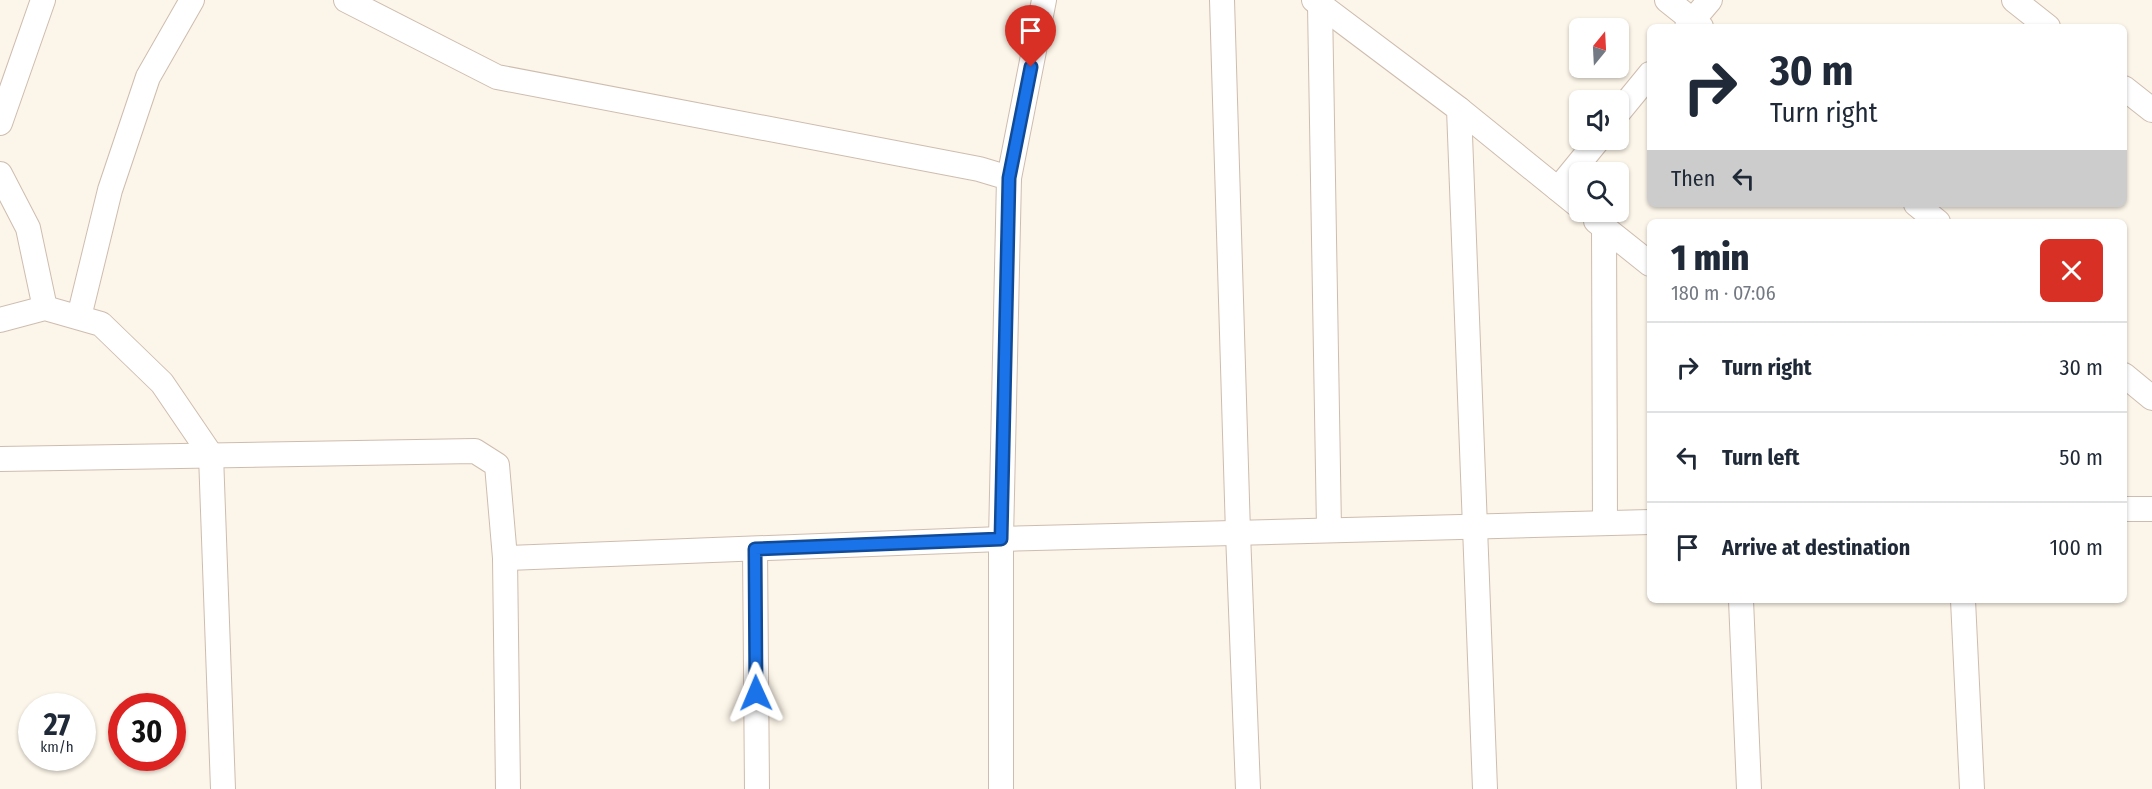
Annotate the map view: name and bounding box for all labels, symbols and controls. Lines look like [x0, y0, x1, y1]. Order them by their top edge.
pin [1005, 5, 1056, 67]
icon: arrive [1014, 14, 1047, 47]
north arrow [1569, 18, 1629, 78]
map controls [1569, 18, 1629, 222]
text: 30 m [1770, 46, 1854, 96]
icon: right [1671, 48, 1749, 126]
button: sound [1569, 90, 1629, 150]
text: Turn right [1770, 97, 1878, 129]
button: search [1569, 162, 1629, 222]
icon: left [1727, 162, 1760, 195]
text: Then [1671, 165, 1715, 192]
text: 1 min [1671, 236, 1749, 280]
button: close [2040, 239, 2103, 302]
text: 180 m · 07:06 [1671, 281, 1776, 305]
icon: right [1671, 351, 1704, 384]
text: Turn right [1722, 354, 1811, 381]
text: 30 m [2060, 354, 2103, 381]
icon: left [1671, 441, 1704, 474]
text: Turn left [1722, 444, 1800, 471]
text: 50 m [2059, 444, 2103, 471]
icon: arrive [1671, 531, 1704, 564]
text: Arrive at destination [1722, 534, 1910, 561]
text: 100 m [2049, 534, 2103, 561]
position arrow [724, 661, 788, 725]
speed limit sign: 30 [108, 693, 186, 771]
text: 27 [44, 707, 70, 743]
text: km/h [40, 738, 74, 756]

